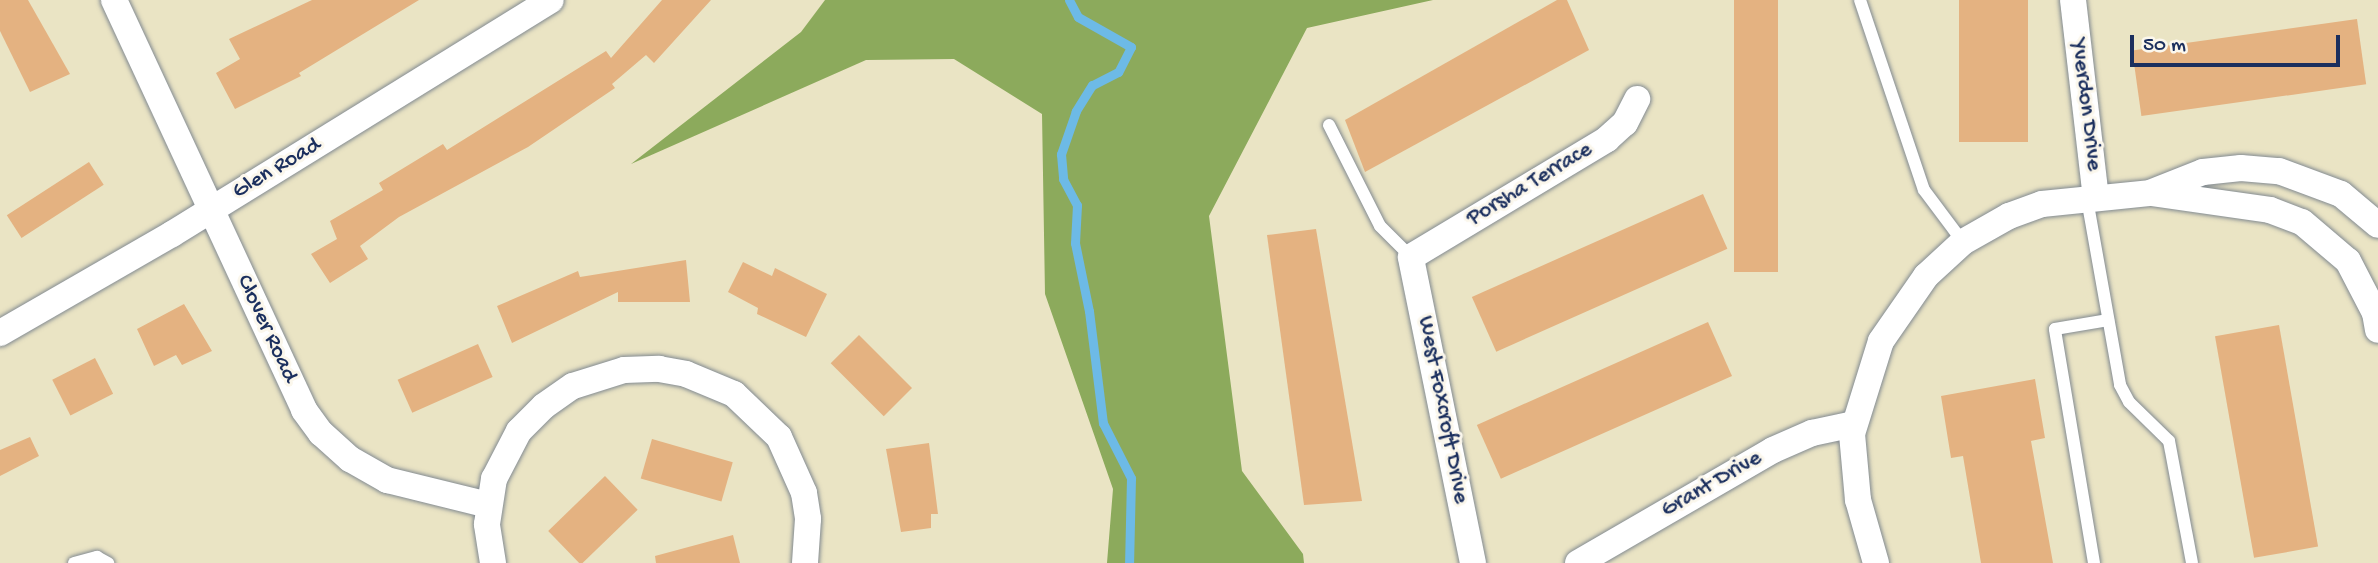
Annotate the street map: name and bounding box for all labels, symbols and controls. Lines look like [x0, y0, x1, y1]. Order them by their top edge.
scale bar [2133, 21, 2343, 65]
text: 50 m [2143, 34, 2186, 59]
street label: Yverdon Drive [2063, 37, 2107, 173]
street label: Glen Road [228, 132, 326, 206]
street label: Porsha Terrace [1462, 137, 1598, 233]
street label: Clover Road [229, 271, 303, 387]
street label: West Foxcroft Drive [1410, 314, 1474, 506]
street label: Grant Drive [1657, 445, 1767, 525]

